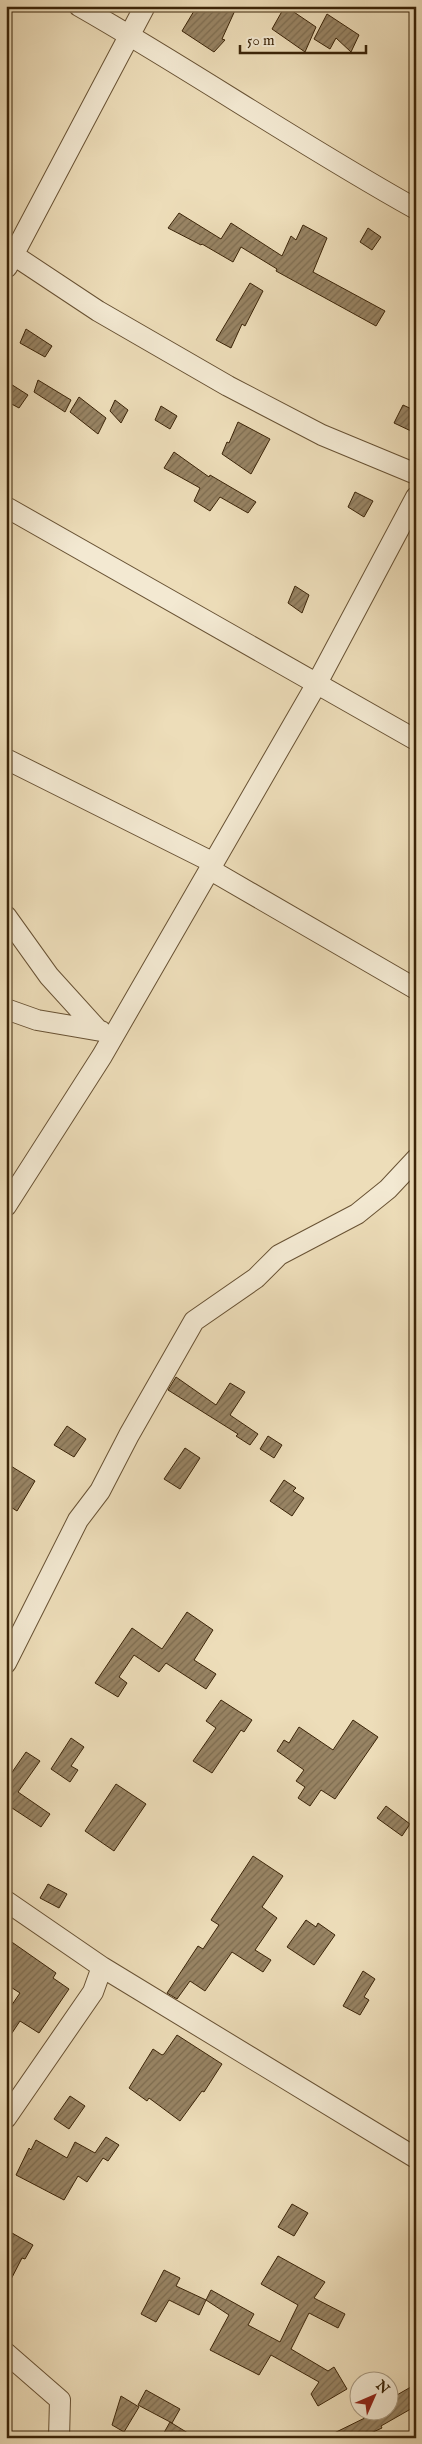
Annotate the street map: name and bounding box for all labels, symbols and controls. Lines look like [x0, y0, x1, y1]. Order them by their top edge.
scale bar [240, 22, 366, 54]
text: 50 m [247, 31, 275, 50]
north arrow [350, 2372, 400, 2422]
text: N [371, 2376, 393, 2398]

